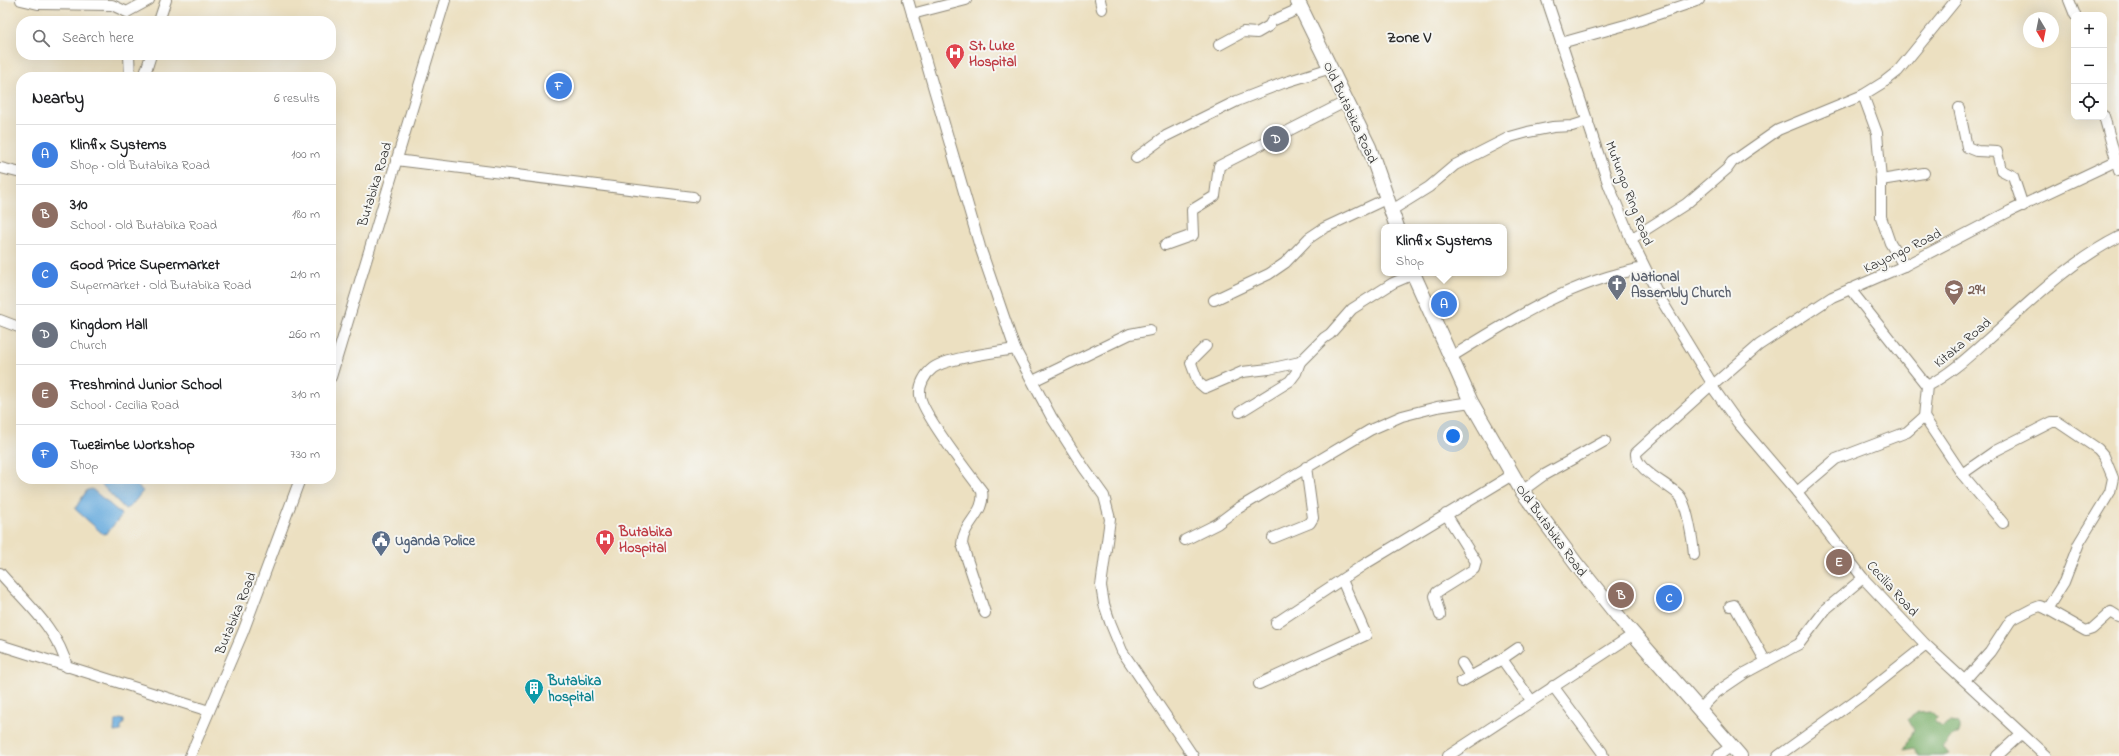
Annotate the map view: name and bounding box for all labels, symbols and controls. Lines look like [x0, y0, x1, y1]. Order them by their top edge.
north arrow [2023, 12, 2059, 48]
map controls [2071, 12, 2107, 120]
button: + [2071, 12, 2107, 48]
search box [16, 16, 336, 60]
district label: Zone V [1387, 26, 1431, 50]
icon: search [30, 27, 52, 49]
text: Search here [62, 27, 134, 49]
place label: St. Luke Hospital [969, 36, 1017, 73]
hospital icon: St. Luke Hospital [944, 42, 966, 70]
button: − [2071, 48, 2107, 84]
street label: Old Butabika Road [1317, 58, 1382, 167]
pin: F [546, 71, 572, 101]
button: locate [2071, 84, 2107, 120]
text: Nearby [32, 86, 84, 111]
text: 6 results [274, 89, 320, 108]
pin: D [1263, 124, 1289, 154]
text: Klinfix Systems [70, 134, 167, 156]
street label: Mutungo Ring Road [1598, 138, 1658, 249]
street label: Butabika Road [352, 140, 398, 230]
text: A [41, 145, 49, 164]
text: 100 m [291, 145, 320, 164]
text: Shop · Old Butabika Road [70, 156, 210, 175]
text: 310 [70, 194, 87, 216]
text: B [41, 205, 49, 224]
text: 180 m [292, 205, 320, 224]
text: School · Old Butabika Road [70, 216, 217, 235]
street label: Kayongo Road [1860, 223, 1946, 280]
popup [1381, 224, 1507, 276]
text: Klinfix Systems [1396, 230, 1492, 252]
text: Shop [1396, 252, 1424, 271]
text: Good Price Supermarket [70, 254, 220, 276]
text: C [41, 265, 49, 284]
text: 210 m [290, 265, 320, 284]
place label: National Assembly Church [1631, 267, 1731, 306]
church icon: National Assembly Church [1606, 273, 1628, 301]
text: Supermarket · Old Butabika Road [70, 276, 251, 295]
school or university icon: 294 [1943, 278, 1965, 306]
place label: 294 [1967, 280, 1985, 301]
pin: A [1431, 289, 1457, 319]
street label: Kitaka Road [1930, 313, 1996, 373]
text: Kingdom Hall [70, 314, 148, 336]
text: D [40, 325, 50, 344]
text: 260 m [289, 325, 320, 344]
text: Church [70, 336, 107, 355]
text: Freshmind Junior School [70, 374, 222, 396]
text: E [41, 385, 49, 404]
text: 310 m [292, 385, 320, 404]
text: School · Cecilia Road [70, 396, 179, 415]
your location [1443, 426, 1463, 446]
text: Twezimbe Workshop [70, 434, 195, 456]
text: F [41, 445, 49, 464]
text: 730 m [290, 445, 320, 464]
text: Shop [70, 456, 98, 475]
street label: Old Butabika Road [1510, 480, 1592, 582]
place label: Butabika Hospital [618, 522, 673, 559]
hospital icon: Butabika Hospital [594, 528, 616, 556]
public building icon: Uganda Police [370, 529, 392, 557]
place label: Uganda Police [395, 531, 476, 554]
pin: E [1826, 547, 1852, 577]
street label: Cecilia Road [1861, 556, 1923, 622]
street label: Butabika Road [210, 569, 263, 659]
pin: B [1608, 580, 1634, 610]
pin: C [1656, 583, 1682, 613]
place label: Butabika hospital [547, 671, 602, 708]
building icon: Butabika hospital [523, 677, 545, 705]

